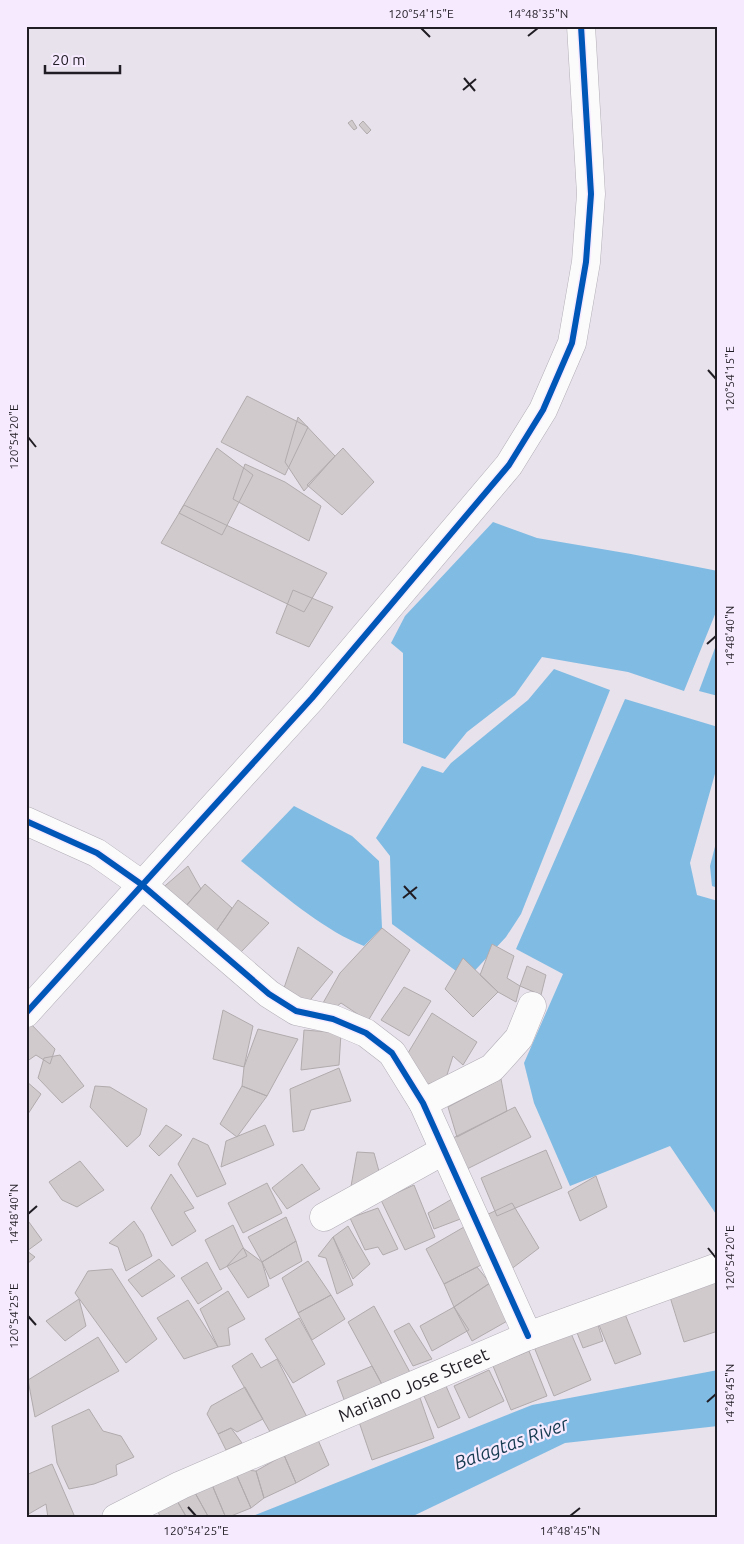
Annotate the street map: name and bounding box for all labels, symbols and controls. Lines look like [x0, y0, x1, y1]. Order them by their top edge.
text: 120°54'15"E [388, 7, 454, 20]
text: 14°48'35"N [508, 7, 568, 20]
scale bar [45, 42, 120, 74]
text: 20 m [52, 51, 85, 68]
text: 120°54'15"E [723, 346, 736, 412]
text: 120°54'20"E [7, 404, 20, 470]
text: 14°48'40"N [723, 606, 736, 666]
text: 14°48'40"N [7, 1184, 20, 1244]
text: 120°54'20"E [723, 1225, 736, 1291]
text: 120°54'25"E [7, 1283, 20, 1349]
street label: Mariano Jose Street [335, 1343, 491, 1425]
text: 14°48'45"N [723, 1364, 736, 1424]
water label: Balagtas River [451, 1412, 572, 1474]
text: 120°54'25"E [163, 1524, 229, 1537]
text: 14°48'45"N [540, 1524, 600, 1537]

